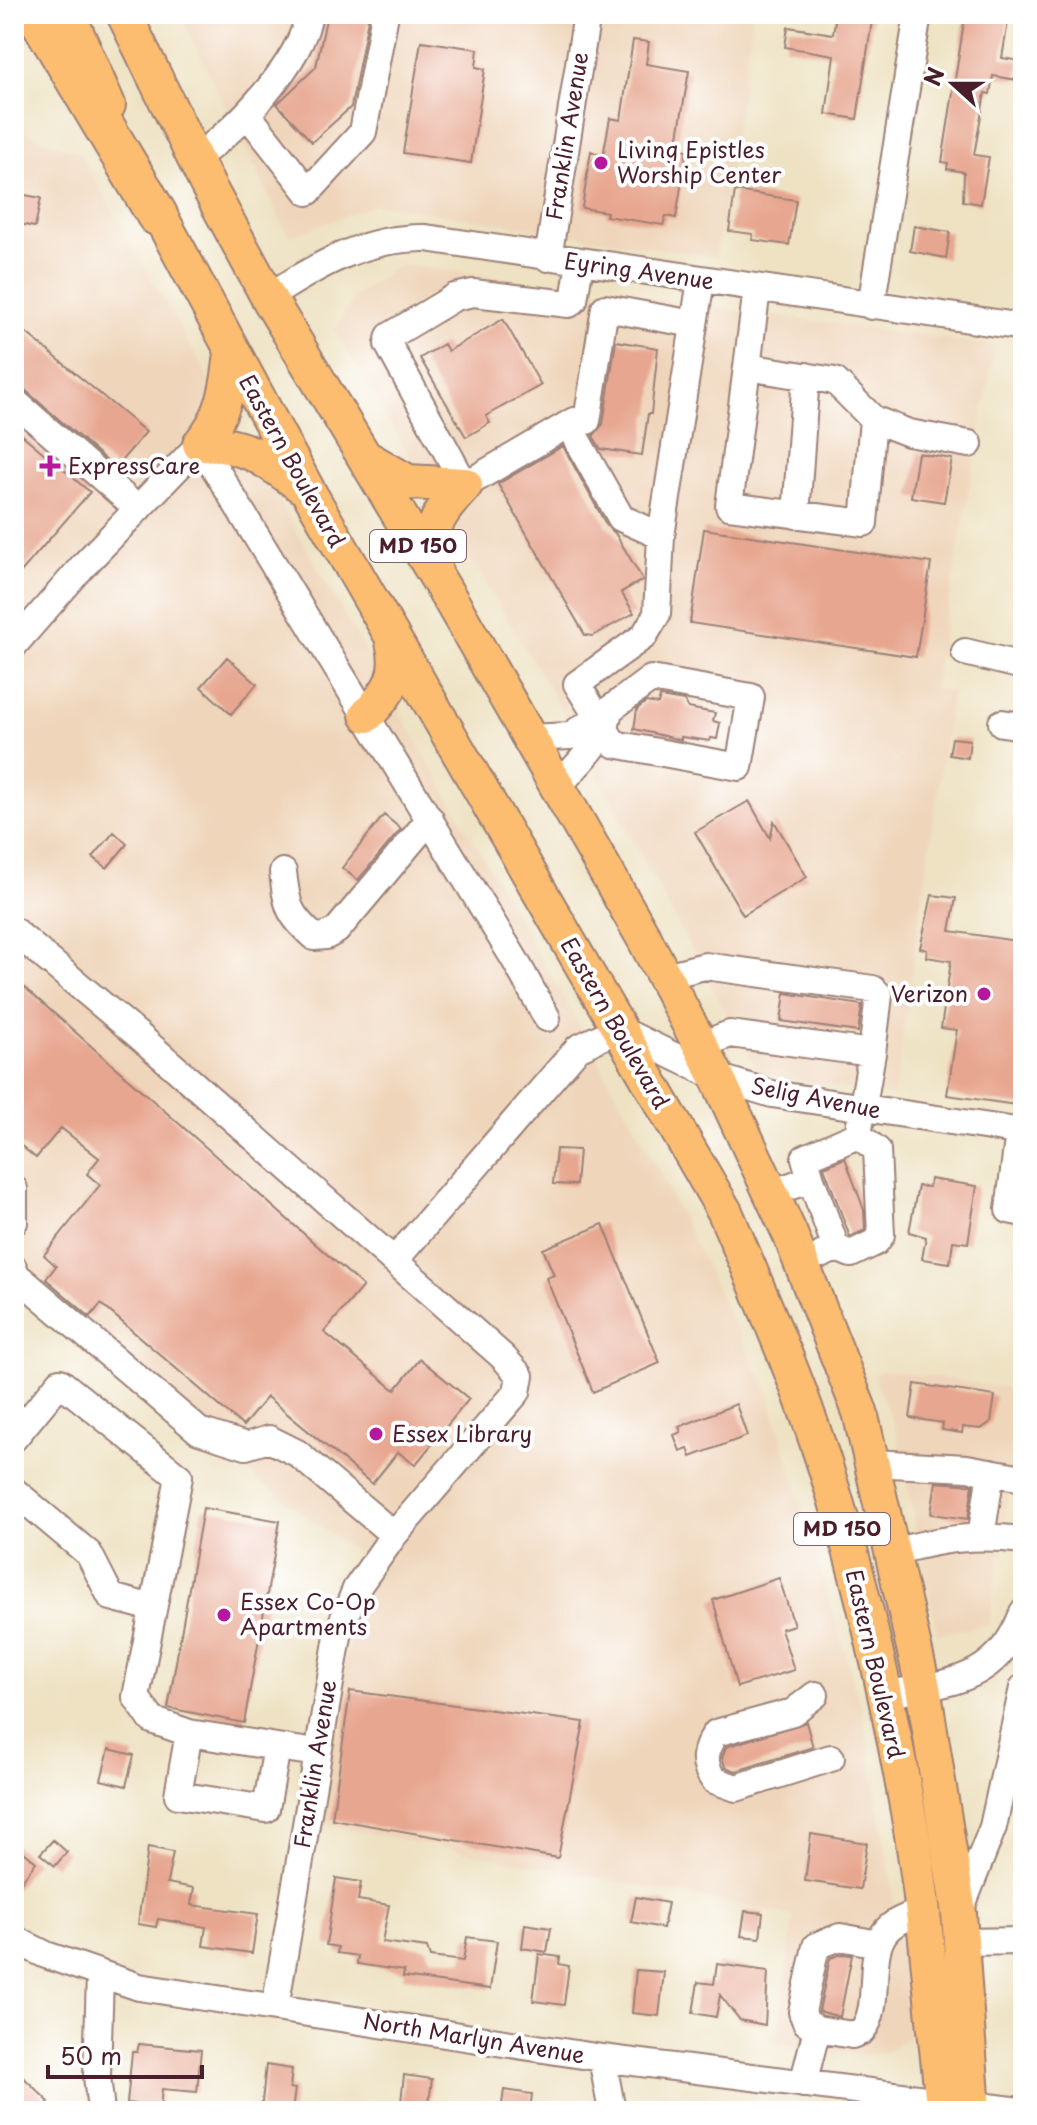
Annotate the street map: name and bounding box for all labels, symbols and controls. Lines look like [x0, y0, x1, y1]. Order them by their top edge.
north arrow [913, 44, 993, 124]
street label: Franklin Avenue [536, 49, 595, 222]
text: N [914, 62, 951, 90]
place label: Living Epistles Worship Center [617, 132, 782, 190]
marker: Living Epistles Worship Center [592, 154, 610, 172]
street label: Eyring Avenue [562, 243, 716, 296]
street label: Eastern Boulevard [232, 368, 355, 553]
place label: ExpressCare [68, 448, 200, 481]
marker: ExpressCare [39, 455, 61, 477]
road number: MD 150 [370, 530, 466, 562]
street label: Eastern Boulevard [554, 930, 679, 1114]
place label: Verizon [891, 976, 968, 1009]
marker: Verizon [975, 985, 993, 1003]
street label: Selig Avenue [748, 1068, 884, 1125]
place label: Essex Library [392, 1416, 532, 1449]
marker: Essex Library [367, 1425, 385, 1443]
road number: MD 150 [794, 1513, 890, 1545]
street label: Eastern Boulevard [839, 1566, 914, 1761]
place label: Essex Co-Op Apartments [240, 1584, 376, 1642]
marker: Essex Co-Op Apartments [215, 1606, 233, 1624]
street label: Franklin Avenue [284, 1677, 343, 1850]
street label: North Marlyn Avenue [361, 2003, 587, 2070]
scale bar [48, 2029, 202, 2079]
text: 50 m [60, 2037, 122, 2073]

